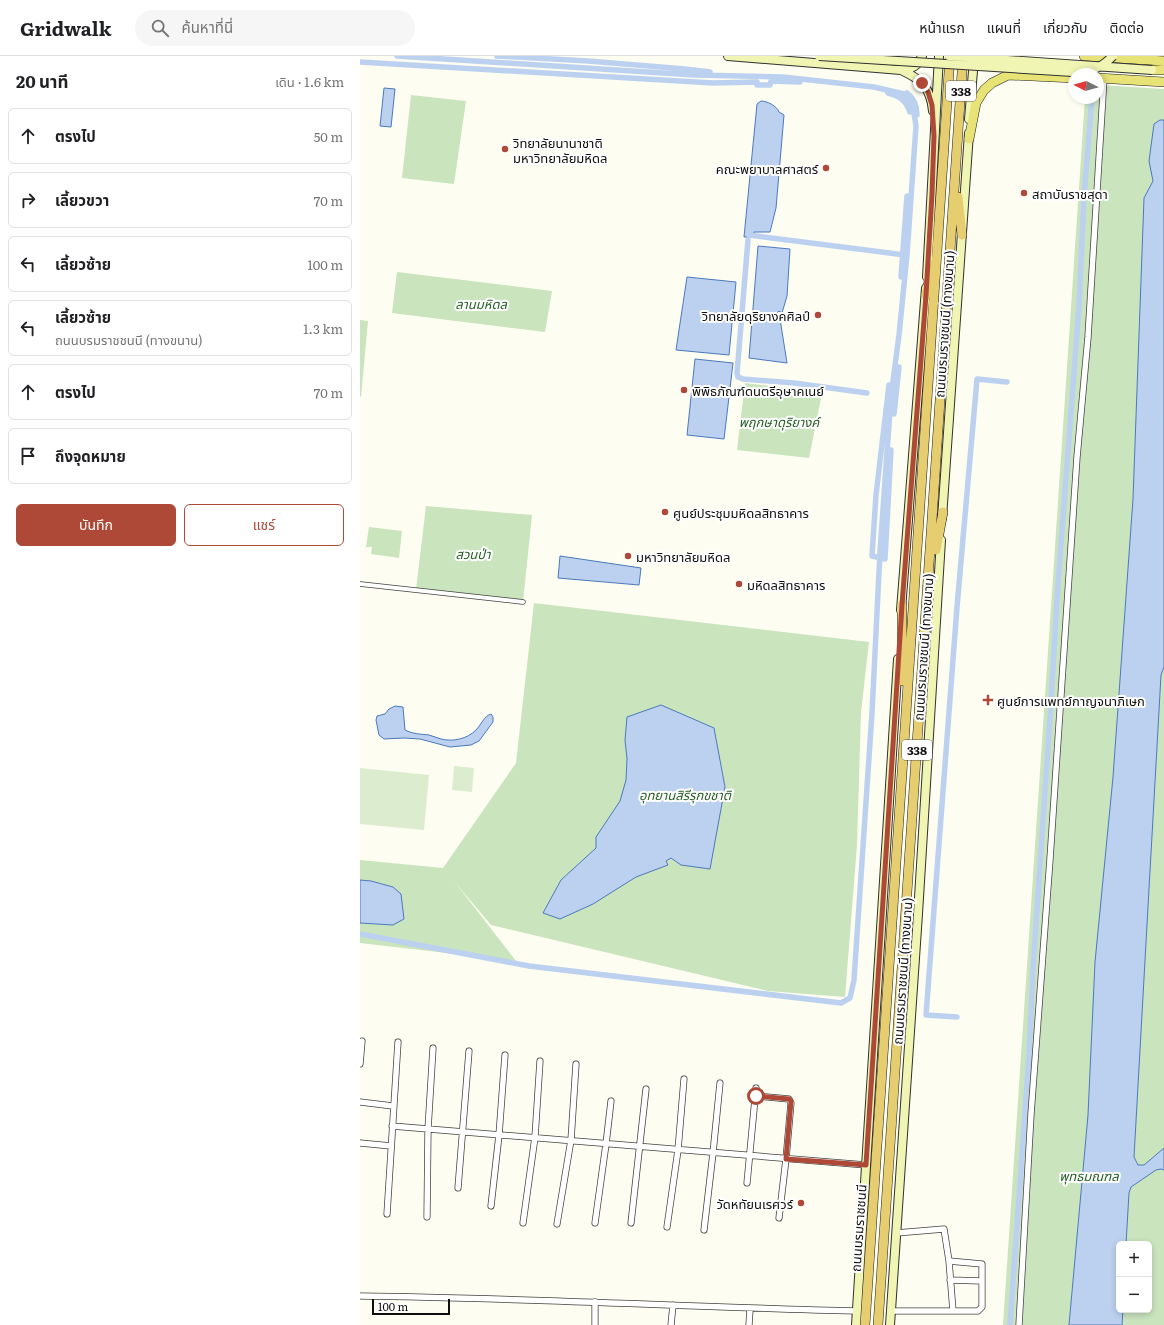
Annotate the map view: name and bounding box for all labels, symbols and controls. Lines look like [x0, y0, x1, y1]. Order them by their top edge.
search box [135, 10, 415, 46]
text: Gridwalk [20, 14, 111, 42]
text: ค้นหาที่นี่ [181, 15, 233, 38]
icon: search [149, 17, 171, 39]
text: หน้าแรก [919, 17, 965, 37]
text: แผนที่ [987, 17, 1021, 37]
text: เกี่ยวกับ [1043, 17, 1088, 37]
text: ติดต่อ [1110, 17, 1144, 37]
text: 20 นาที [16, 68, 68, 93]
north arrow [1068, 68, 1104, 104]
text: เดิน · 1.6 km [275, 72, 344, 91]
route end [913, 74, 931, 92]
road number: 338 [946, 81, 976, 101]
text: ตรงไป [55, 124, 96, 147]
icon: ahead [17, 125, 39, 147]
text: 50 m [314, 127, 343, 146]
place label: วิทยาลัยนานาชาติ มหาวิทยาลัยมหิดล [513, 133, 607, 167]
marker: วิทยาลัยนานาชาติ มหาวิทยาลัยมหิดล [500, 144, 510, 154]
place label: คณะพยาบาลศาสตร์ [716, 159, 819, 178]
marker: คณะพยาบาลศาสตร์ [821, 163, 831, 173]
place label: สถาบันราชสุดา [1032, 184, 1108, 203]
text: เลี้ยวขวา [55, 188, 109, 211]
marker: สถาบันราชสุดา [1019, 188, 1029, 198]
icon: right [17, 189, 39, 211]
text: 70 m [314, 191, 343, 210]
street label: ถนนบรมราชชนนี (ทางขนาน) [929, 250, 959, 398]
text: เลี้ยวซ้าย [55, 252, 111, 275]
icon: left [17, 253, 39, 275]
text: 100 m [307, 255, 343, 274]
park label: ลานมหิดล [455, 294, 507, 313]
text: เลี้ยวซ้าย [55, 305, 111, 328]
place label: วิทยาลัยดุริยางคศิลป์ [701, 306, 810, 325]
marker: วิทยาลัยดุริยางคศิลป์ [813, 310, 823, 320]
icon: left [17, 317, 39, 339]
text: 1.3 km [303, 319, 343, 338]
text: ถนนบรมราชชนนี (ทางขนาน) [55, 330, 203, 349]
text: ตรงไป [55, 380, 96, 403]
icon: ahead [17, 381, 39, 403]
place label: พิพิธภัณฑ์ดนตรีอุษาคเนย์ [692, 381, 824, 400]
text: 70 m [314, 383, 343, 402]
marker: พิพิธภัณฑ์ดนตรีอุษาคเนย์ [679, 385, 689, 395]
park label: พฤกษาดุริยางค์ [739, 412, 822, 431]
text: ถึงจุดหมาย [55, 444, 126, 467]
icon: arrive [17, 445, 39, 467]
place label: ศูนย์ประชุมมหิดลสิทธาคาร [673, 503, 809, 522]
button: บันทึก [16, 504, 176, 546]
button: แชร์ [184, 504, 344, 546]
marker: ศูนย์ประชุมมหิดลสิทธาคาร [660, 507, 670, 517]
park label: สวนป่า [456, 544, 491, 563]
place label: มหาวิทยาลัยมหิดล [636, 547, 730, 566]
marker: มหาวิทยาลัยมหิดล [623, 551, 633, 561]
street label: ถนนบรมราชชนนี (ทางขนาน) [908, 573, 938, 721]
place label: มหิดลสิทธาคาร [747, 575, 825, 594]
marker: มหิดลสิทธาคาร [734, 579, 744, 589]
place label: ศูนย์การแพทย์กาญจนาภิเษก [997, 691, 1145, 710]
marker: ศูนย์การแพทย์กาญจนาภิเษก [982, 694, 994, 706]
road number: 338 [902, 740, 932, 760]
park label: อุทยานสิรีรุกขชาติ [639, 785, 733, 804]
street label: ถนนบรมราชชนนี (ทางขนาน) [887, 897, 917, 1045]
route start [747, 1087, 765, 1105]
park label: พุทธมณฑล [1059, 1166, 1119, 1185]
street label: ถนนบรมราชชนนี [845, 1184, 871, 1272]
place label: วัดหทัยนเรศวร์ [716, 1194, 794, 1213]
marker: วัดหทัยนเรศวร์ [796, 1198, 806, 1208]
map controls [1116, 1241, 1152, 1313]
button: + [1116, 1241, 1152, 1277]
button: − [1116, 1277, 1152, 1313]
scale bar [372, 1297, 450, 1316]
text: 100 m [378, 1298, 408, 1314]

